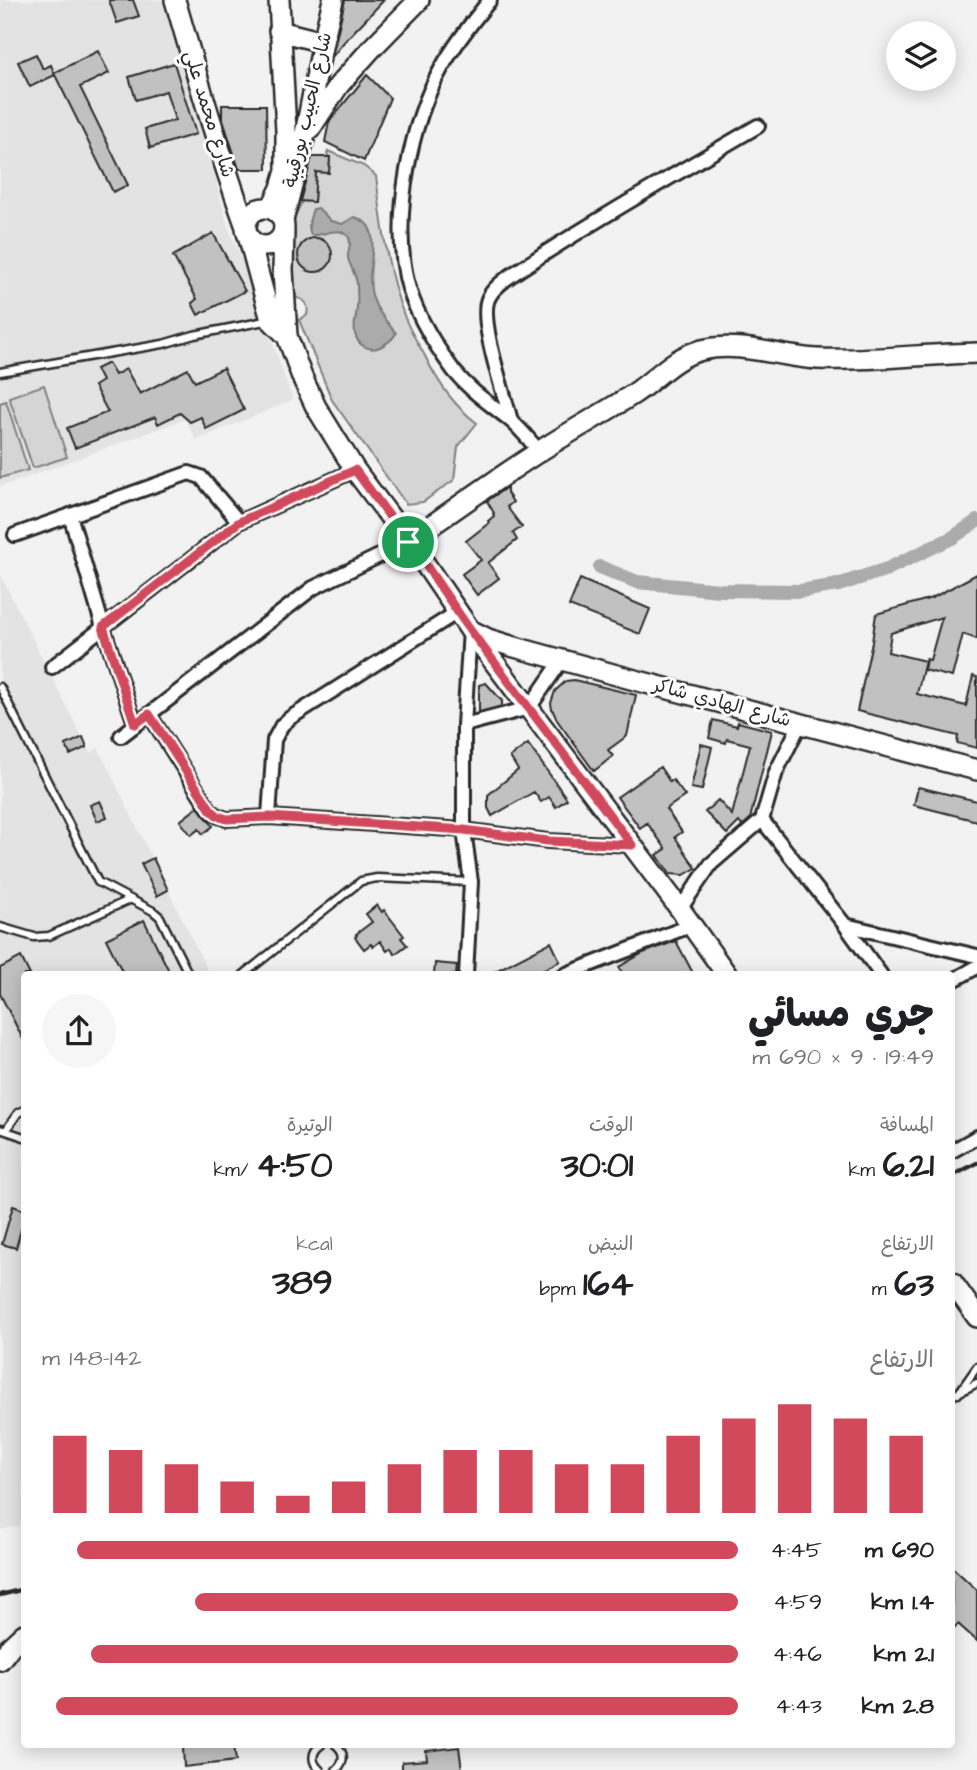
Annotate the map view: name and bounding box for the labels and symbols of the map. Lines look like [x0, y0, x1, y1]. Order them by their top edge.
street label: شارع الحبيب بورقيبة [277, 30, 339, 190]
street label: شارع محمد علي [175, 47, 241, 181]
pin [378, 512, 438, 572]
street label: شارع الهادي شاكر [648, 671, 794, 734]

